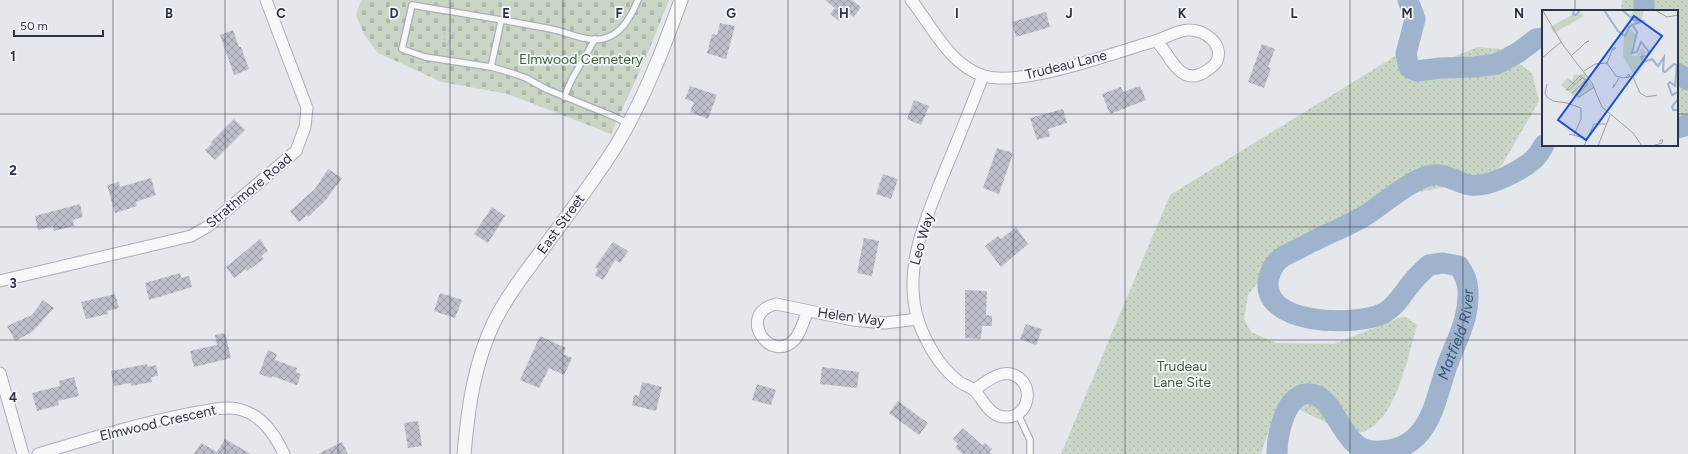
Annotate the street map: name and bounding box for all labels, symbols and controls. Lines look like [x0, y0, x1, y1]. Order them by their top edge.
text: B [165, 6, 173, 21]
text: C [276, 6, 286, 21]
text: D [389, 6, 399, 21]
text: E [502, 6, 510, 21]
text: F [615, 6, 623, 21]
text: G [726, 6, 736, 21]
text: H [839, 6, 849, 21]
text: I [955, 6, 959, 21]
text: J [1065, 6, 1073, 21]
text: K [1178, 6, 1187, 21]
text: L [1291, 6, 1298, 21]
text: M [1401, 6, 1413, 21]
text: N [1514, 6, 1524, 21]
inset map [1542, 10, 1678, 146]
scale bar [14, 12, 103, 38]
text: 50 m [20, 19, 48, 33]
street label: Trudeau Lane [1023, 47, 1109, 83]
text: 1 [10, 49, 16, 64]
park label: Elmwood Cemetery [519, 51, 644, 68]
street label: Strathmore Road [203, 150, 295, 232]
text: 2 [9, 163, 17, 178]
street label: East Street [534, 191, 588, 257]
street label: Leo Way [906, 210, 938, 267]
text: 3 [9, 276, 17, 291]
water label: Matfield River [1434, 288, 1477, 382]
street label: Helen Way [816, 304, 886, 330]
park label: Trudeau Lane Site [1153, 358, 1211, 391]
text: 4 [9, 390, 17, 405]
street label: Elmwood Crescent [98, 401, 218, 445]

